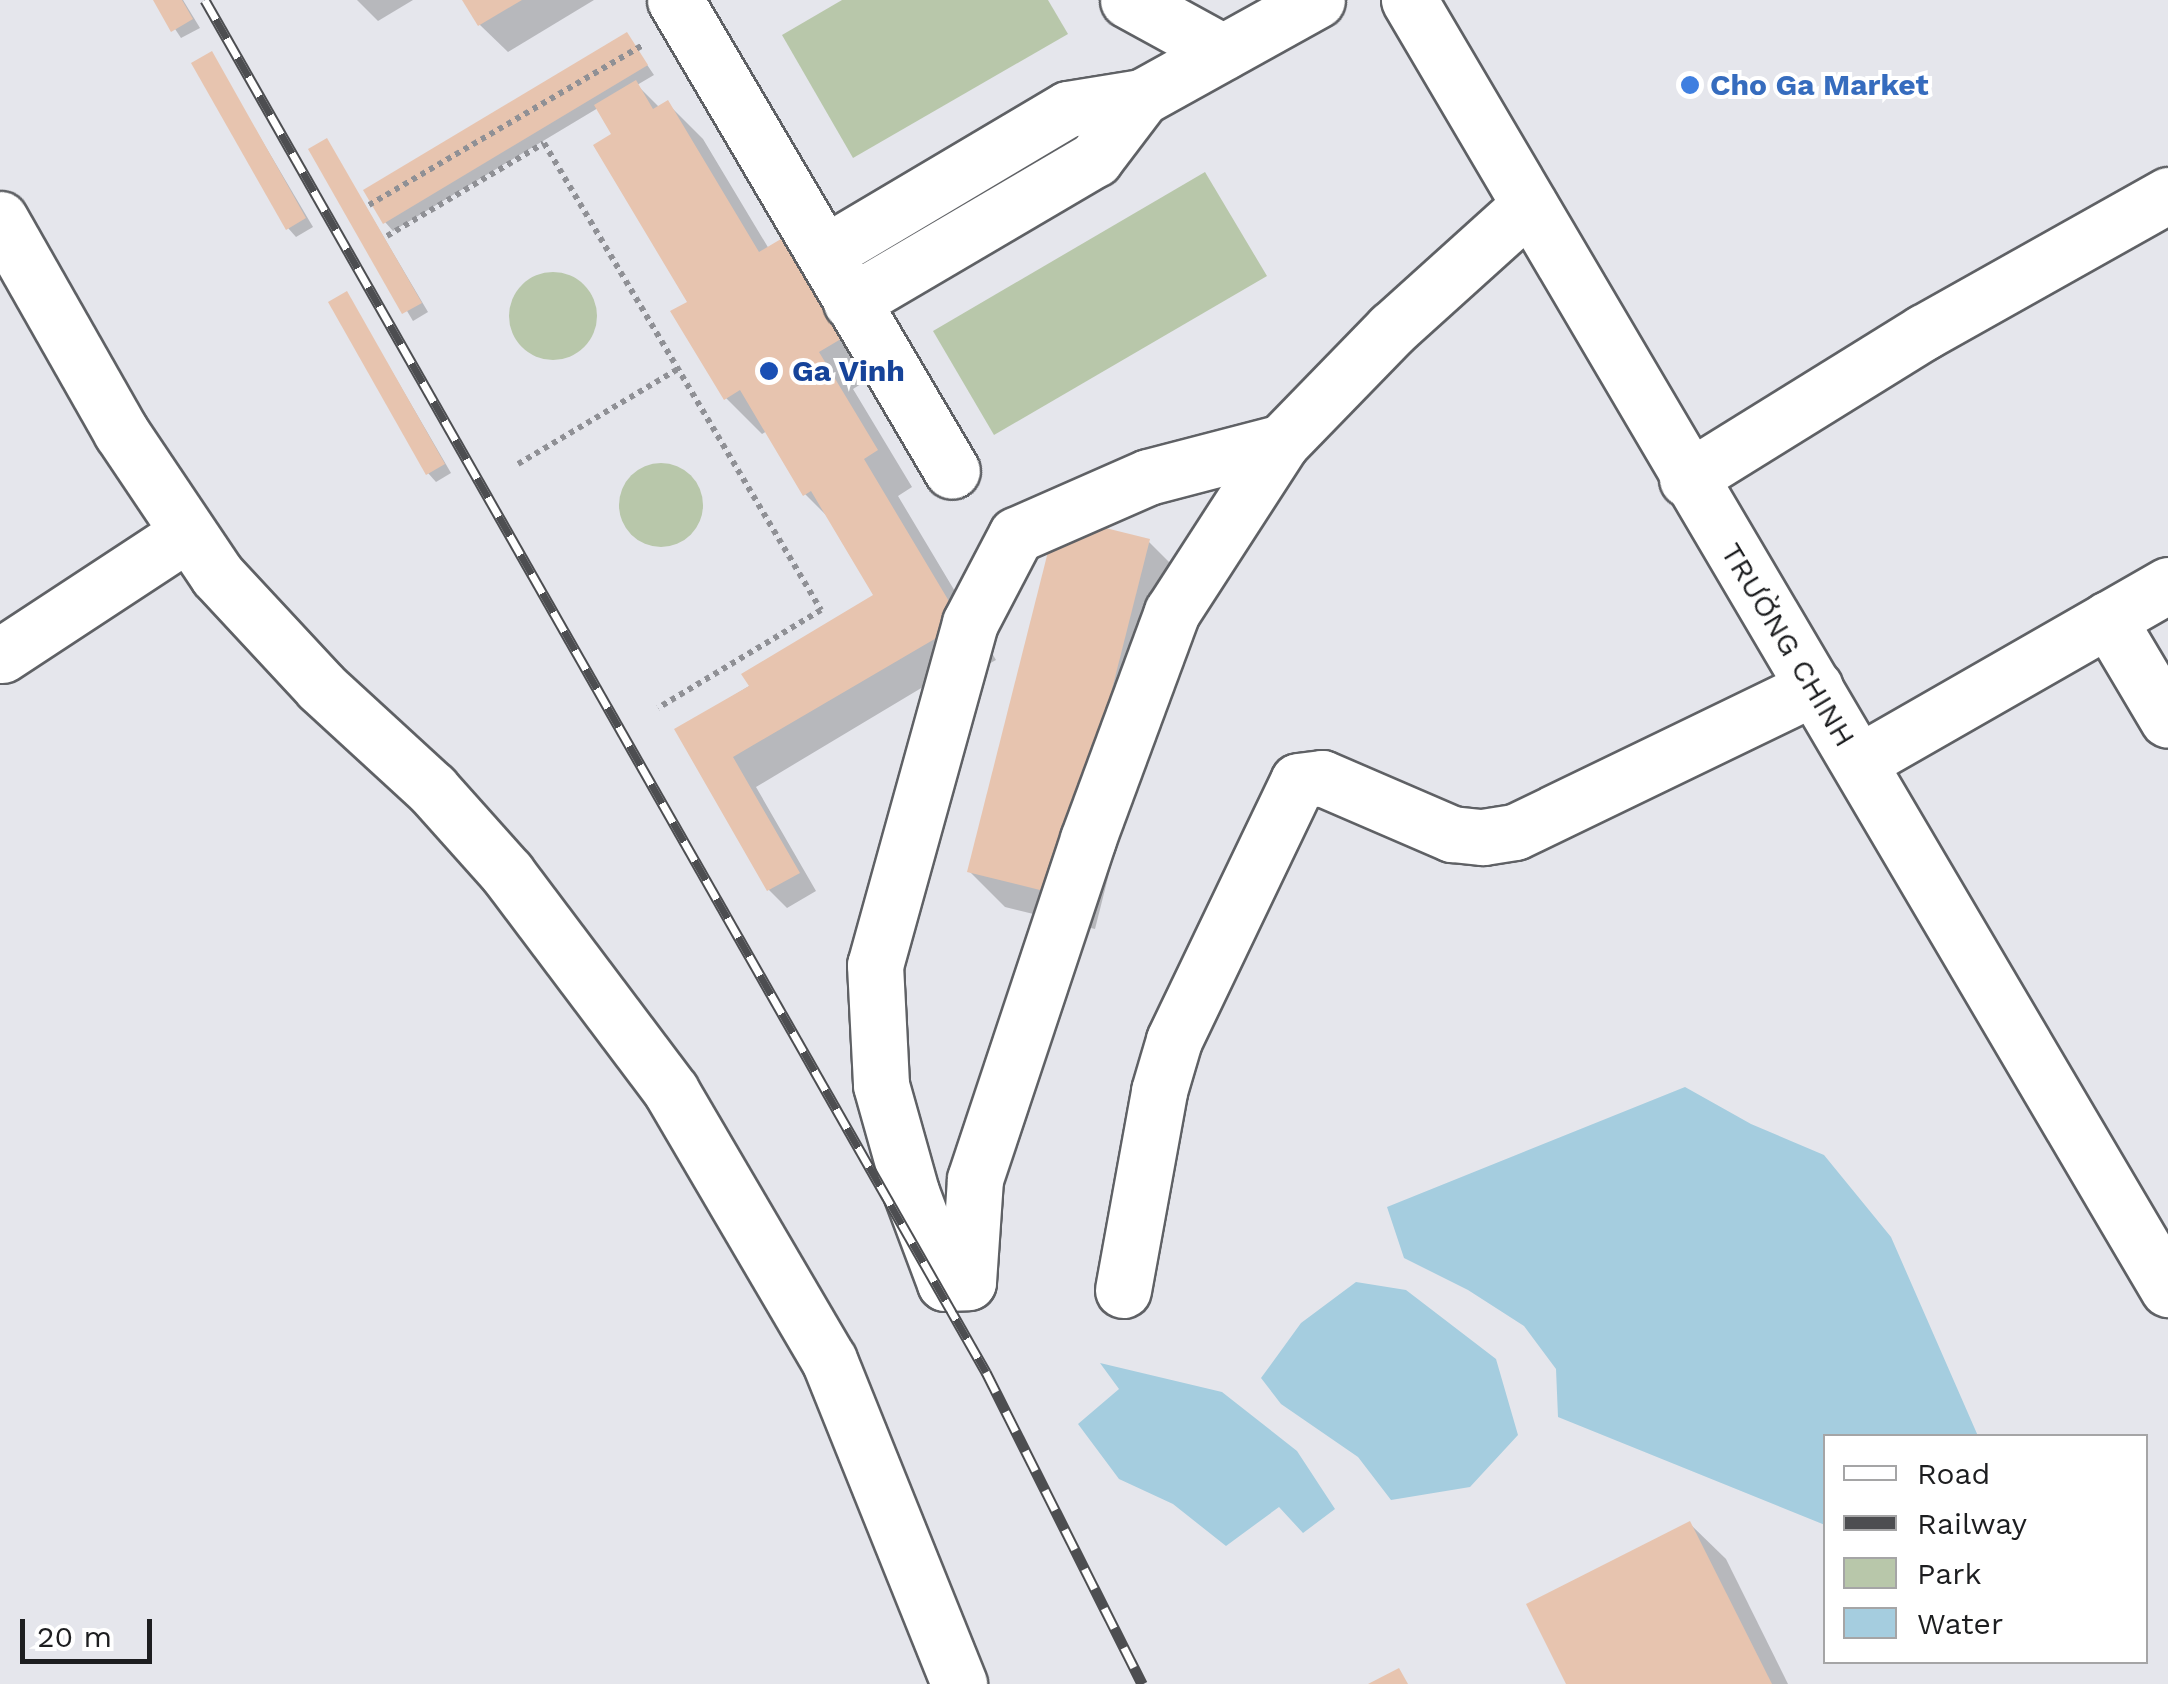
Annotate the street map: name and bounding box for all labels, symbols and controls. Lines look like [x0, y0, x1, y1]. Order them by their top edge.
place label: Cho Ga Market [1710, 67, 1929, 103]
marker: Cho Ga Market [1679, 74, 1701, 96]
place label: Ga Vinh [792, 353, 906, 389]
marker: Ga Vinh [756, 358, 782, 384]
street label: TRƯỜNG CHINH [1713, 537, 1863, 753]
legend [1823, 1434, 2148, 1664]
text: Road [1917, 1456, 1990, 1491]
text: Railway [1917, 1506, 2027, 1541]
text: Park [1917, 1556, 1982, 1591]
scale bar [25, 1599, 158, 1661]
text: Water [1917, 1606, 2003, 1641]
text: 20 m [37, 1619, 112, 1654]

